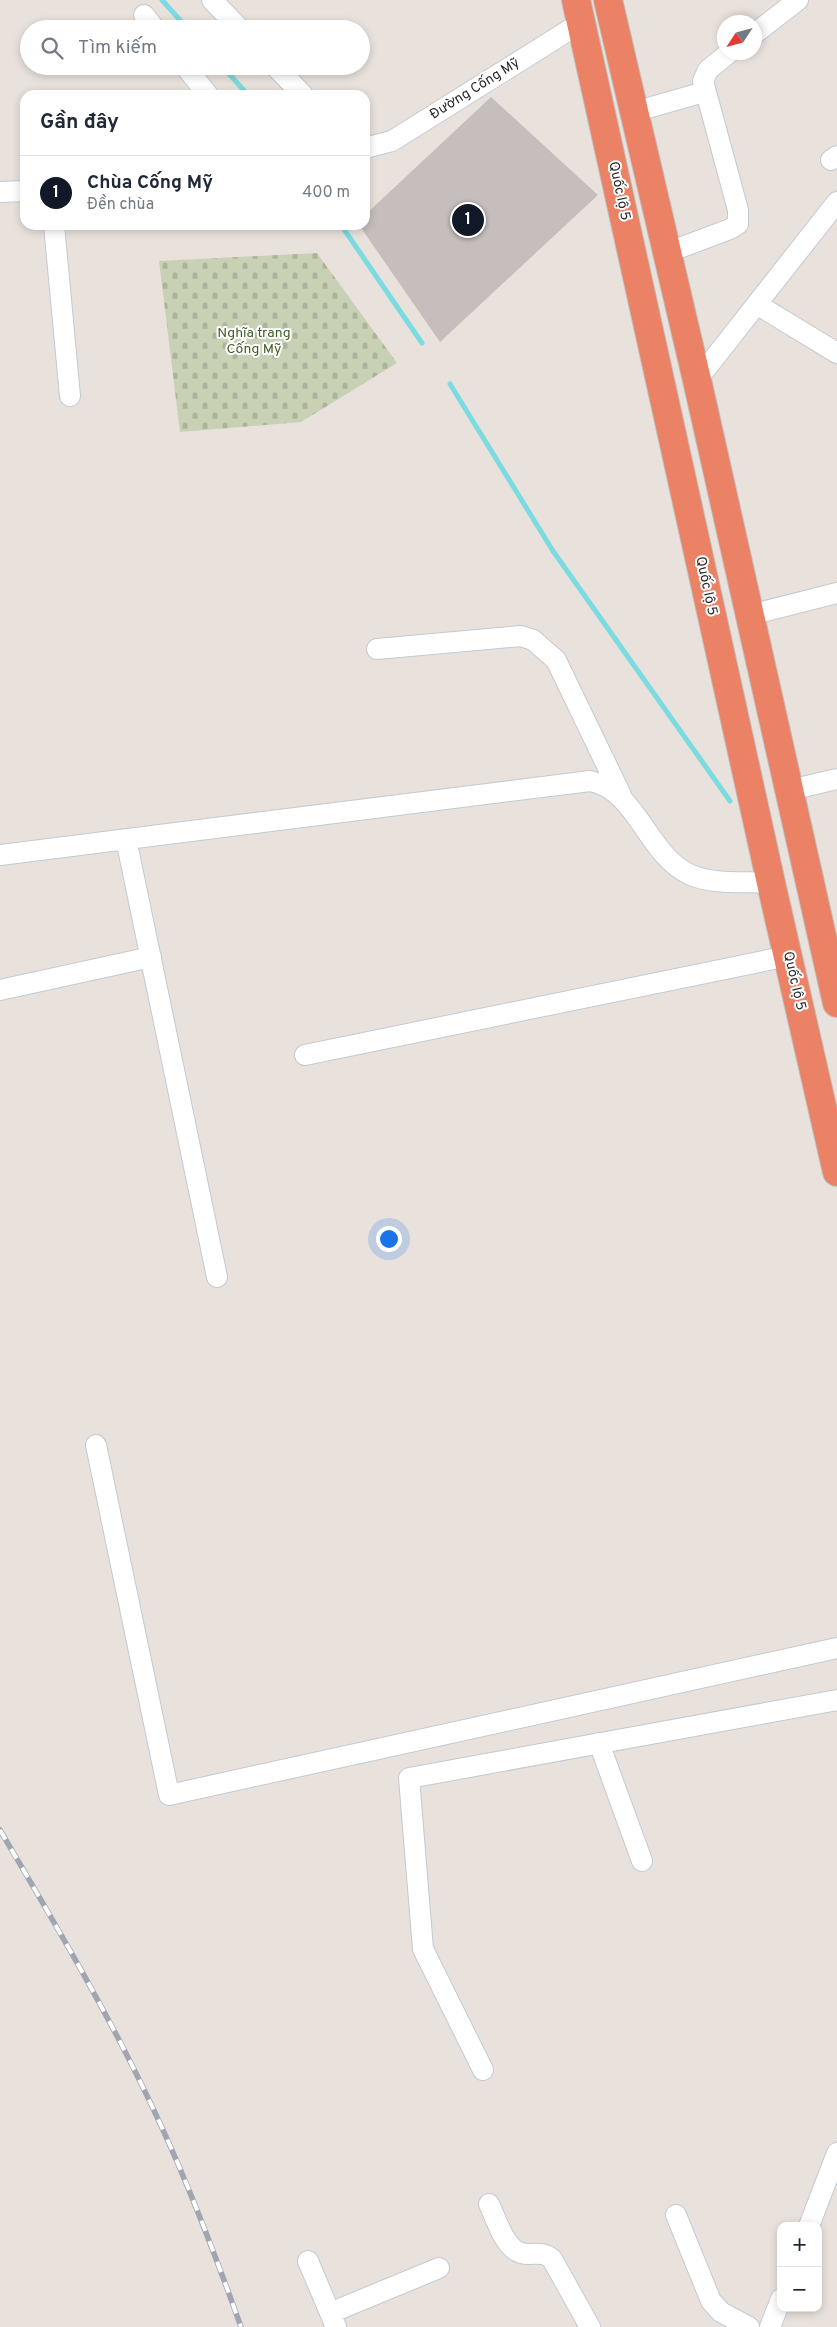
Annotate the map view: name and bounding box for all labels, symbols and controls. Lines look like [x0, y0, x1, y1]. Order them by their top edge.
north arrow [717, 15, 762, 60]
search box [20, 20, 370, 75]
icon: search [38, 34, 66, 62]
text: Tìm kiếm [78, 36, 157, 60]
street label: Đường Cống Mỹ [427, 55, 523, 123]
text: Gần đây [40, 109, 119, 136]
street label: Quốc lộ 5 [604, 160, 634, 222]
text: Chùa Cống Mỹ [87, 171, 213, 195]
text: 1 [53, 183, 59, 203]
text: 400 m [302, 183, 350, 203]
text: Đền chùa [87, 195, 154, 215]
pin: 1 [452, 201, 484, 239]
park label: Nghĩa trang Cống Mỹ [217, 325, 291, 358]
street label: Quốc lộ 5 [691, 555, 721, 617]
street label: Quốc lộ 5 [779, 950, 809, 1012]
your location [376, 1226, 402, 1252]
map controls [777, 2222, 822, 2312]
button: + [777, 2222, 822, 2267]
button: − [777, 2267, 822, 2312]

